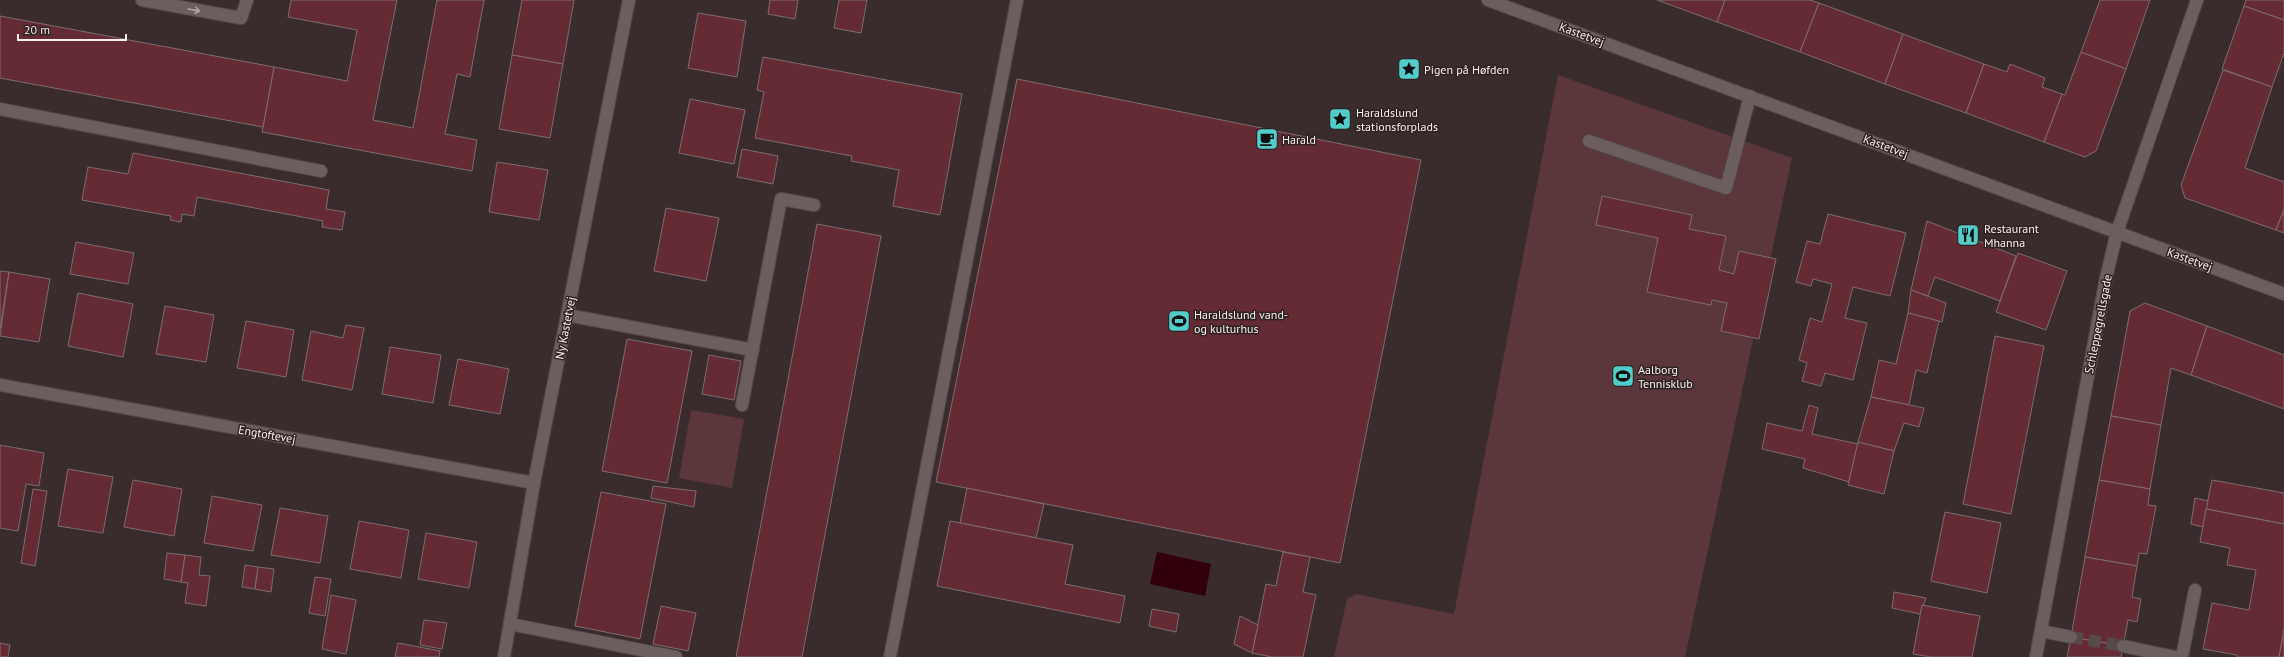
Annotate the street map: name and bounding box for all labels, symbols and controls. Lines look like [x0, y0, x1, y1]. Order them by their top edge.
one-way arrow [187, 6, 200, 14]
scale bar [18, 16, 126, 42]
street label: Kastetvej [1557, 19, 1607, 49]
text: 20 m [24, 22, 50, 37]
place icon: Pigen på Høfden [1396, 56, 1422, 82]
place label: Pigen på Høfden [1424, 62, 1509, 77]
place label: Haraldslund stationsforplads [1356, 105, 1438, 134]
place icon: Haraldslund stationsforplads [1327, 106, 1353, 132]
cafe icon: Harald [1254, 126, 1280, 152]
street label: Kastetvej [1861, 131, 1911, 161]
place label: Harald [1282, 132, 1316, 147]
place label: Restaurant Mhanna [1984, 221, 2039, 250]
restaurant icon: Restaurant Mhanna [1955, 222, 1981, 248]
street label: Kastetvej [2165, 244, 2215, 274]
street label: Schleppegrellsgade [2081, 273, 2115, 375]
street label: Ny Kastetvej [552, 295, 578, 361]
place label: Haraldslund vand- og kulturhus [1194, 307, 1288, 336]
sports icon: Haraldslund vand- og kulturhus [1166, 308, 1192, 334]
place label: Aalborg Tennisklub [1638, 362, 1693, 391]
sports icon: Aalborg Tennisklub [1610, 363, 1636, 389]
street label: Engtoftevej [237, 422, 297, 446]

